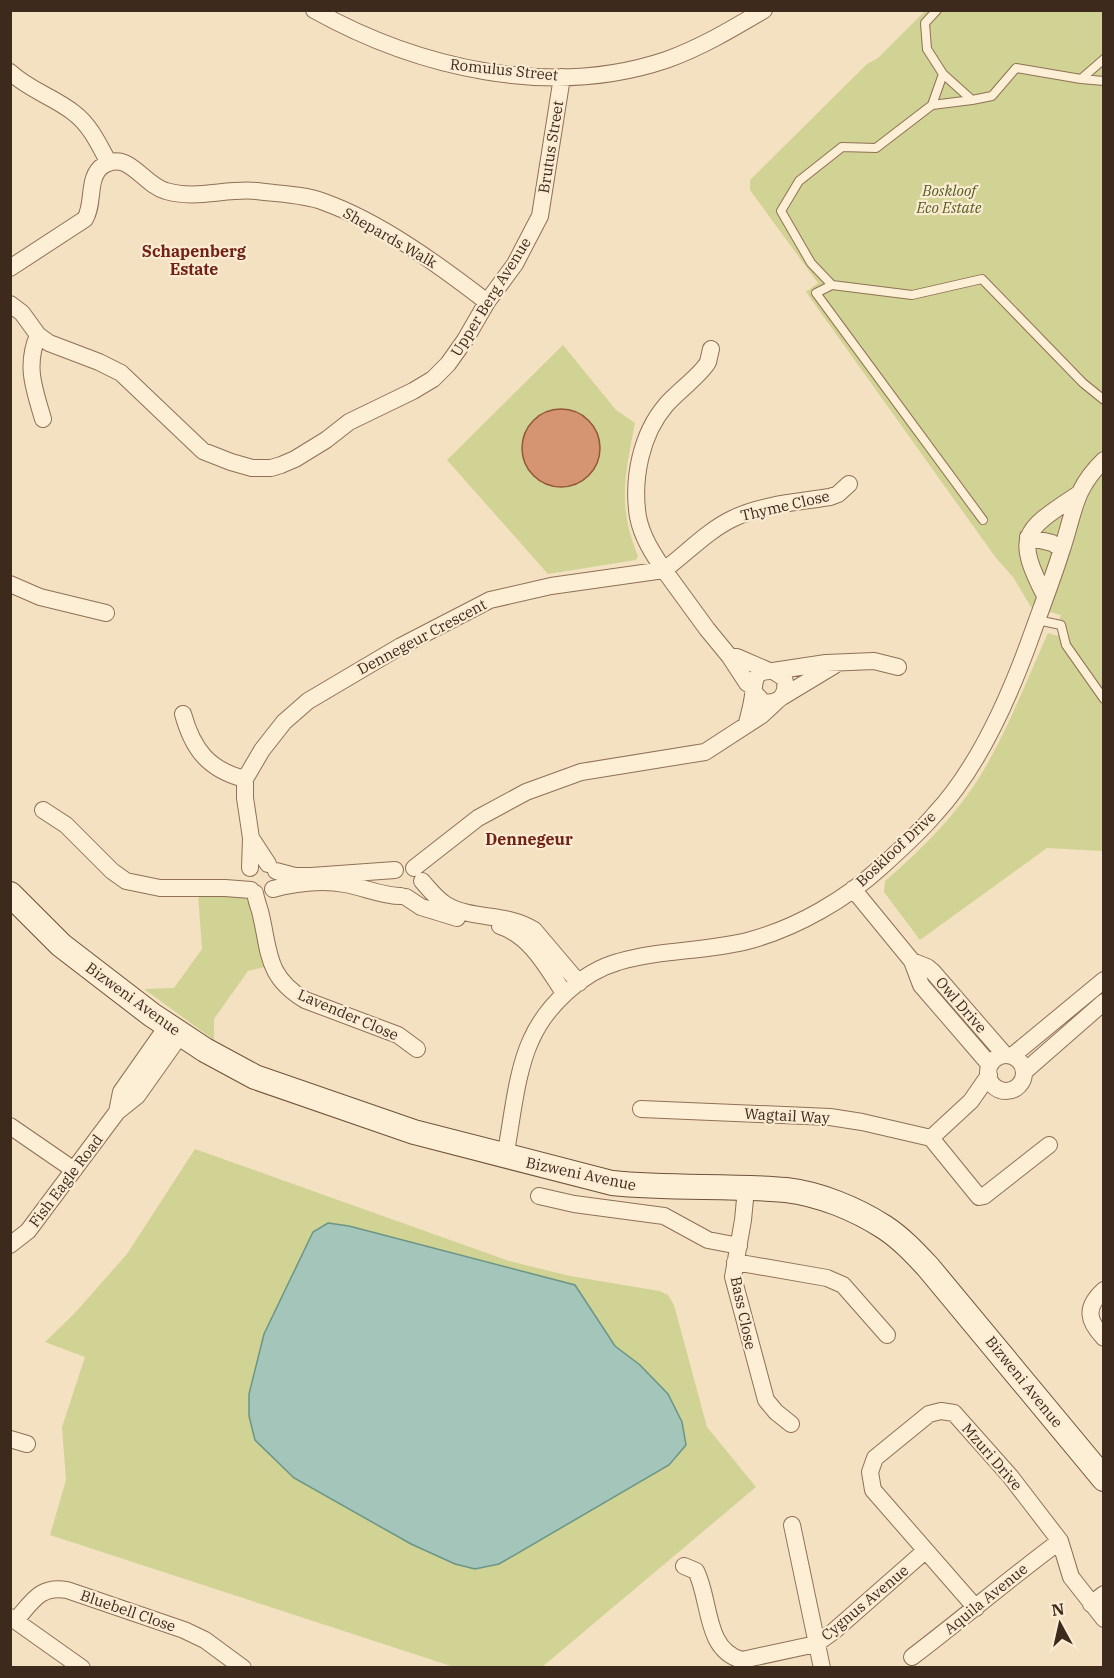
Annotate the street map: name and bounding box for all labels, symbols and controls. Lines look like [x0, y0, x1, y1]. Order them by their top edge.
street label: Romulus Street [449, 54, 559, 85]
street label: Brutus Street [534, 99, 567, 195]
park label: Boskloof Eco Estate [915, 181, 982, 217]
street label: Shepards Walk [340, 203, 441, 272]
street label: Upper Berg Avenue [446, 234, 535, 360]
district label: Schapenberg Estate [142, 241, 247, 279]
street label: Thyme Close [739, 486, 831, 525]
street label: Dennegeur Crescent [354, 595, 490, 679]
street label: Boskloof Drive [852, 807, 940, 891]
district label: Dennegeur [485, 829, 573, 849]
street label: Bizweni Avenue [82, 958, 184, 1039]
street label: Owl Drive [932, 973, 991, 1037]
street label: Lavender Close [295, 985, 401, 1044]
street label: Wagtail Way [744, 1104, 830, 1127]
street label: Fish Eagle Road [24, 1130, 107, 1231]
street label: Bizweni Avenue [524, 1153, 638, 1194]
street label: Bass Close [726, 1275, 761, 1351]
street label: Bizweni Avenue [982, 1332, 1067, 1431]
street label: Mzuri Drive [958, 1419, 1027, 1494]
street label: Aquila Avenue [940, 1559, 1031, 1638]
street label: Cygnus Avenue [817, 1561, 912, 1645]
street label: Bluebell Close [78, 1585, 178, 1636]
north arrow [1030, 1594, 1090, 1654]
text: N [1050, 1598, 1066, 1620]

